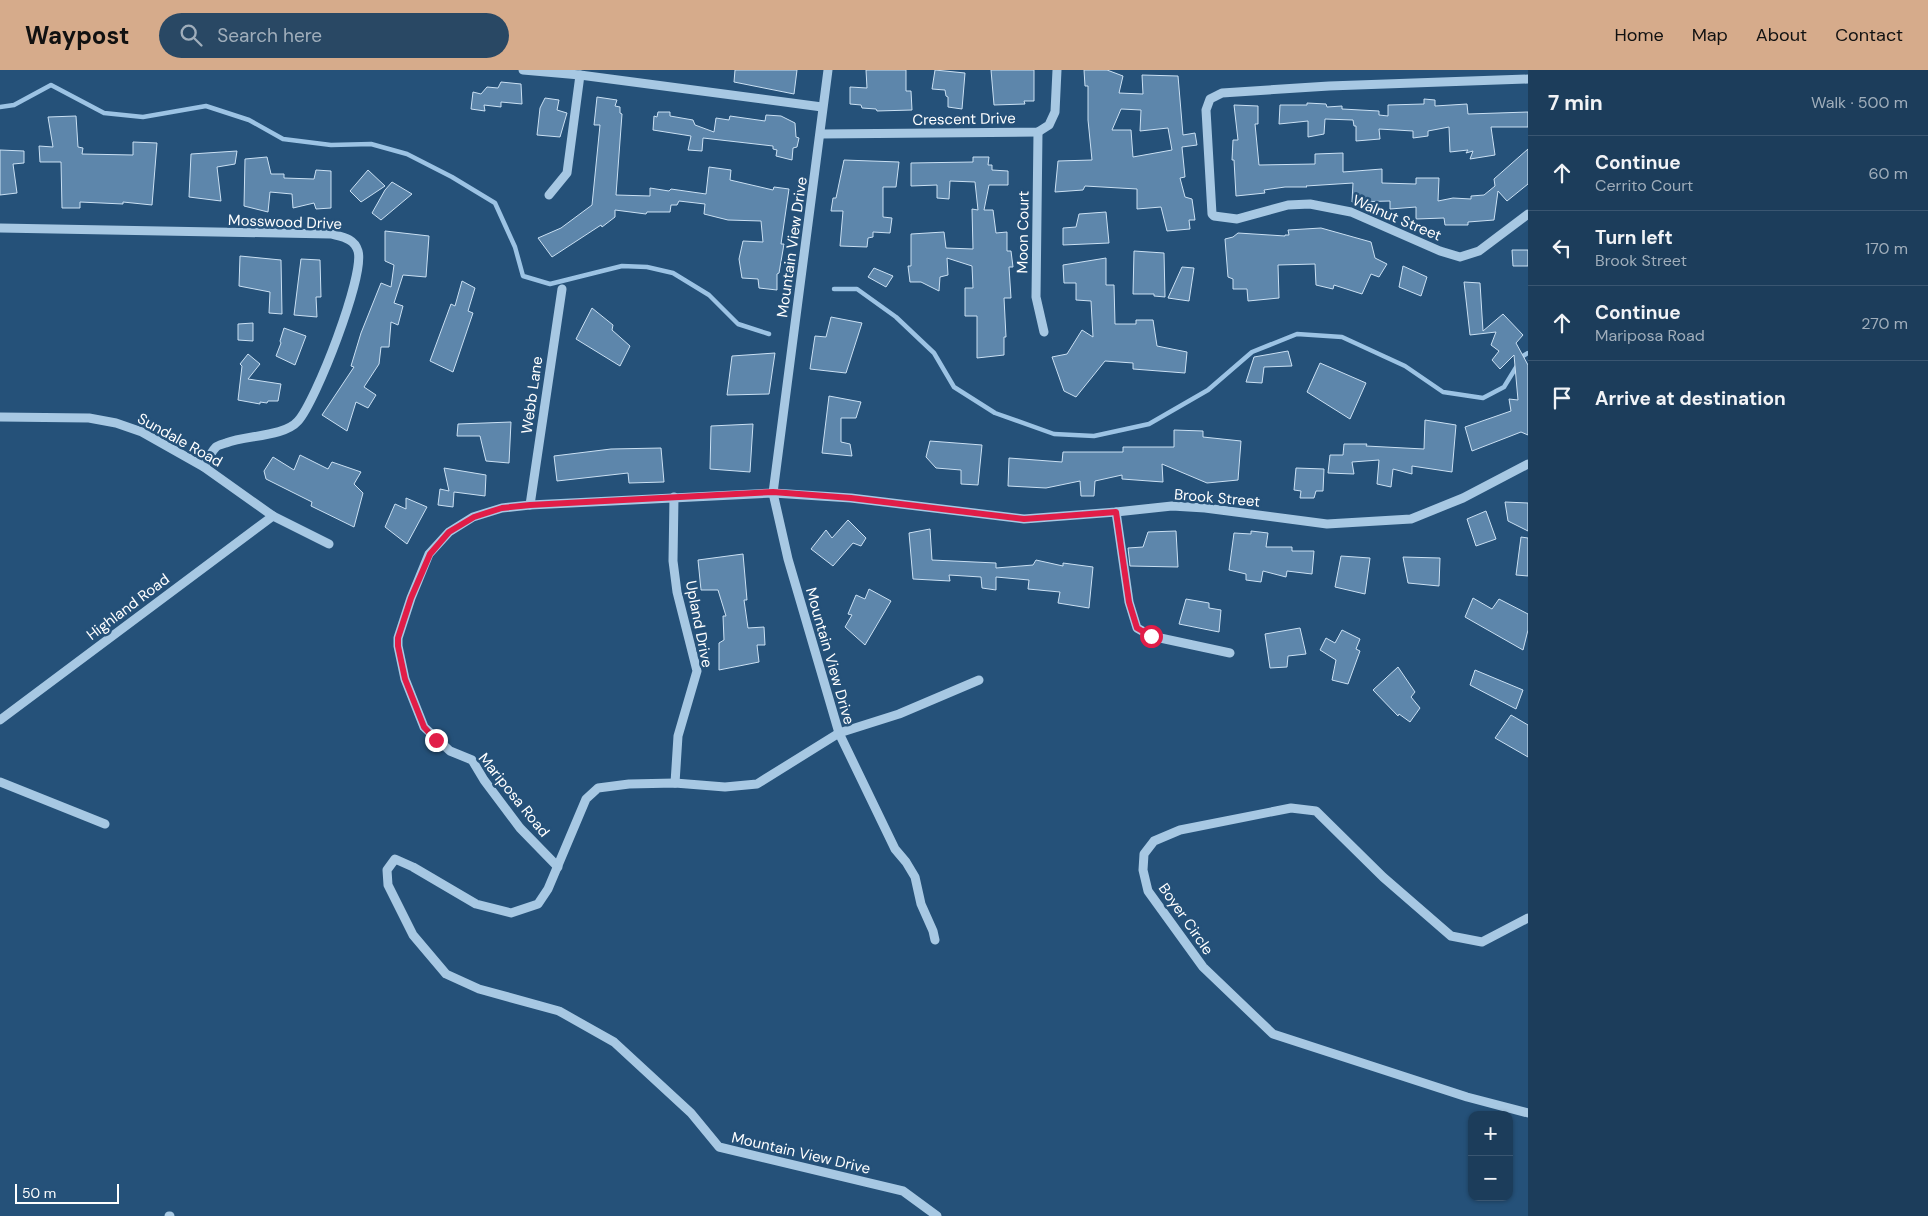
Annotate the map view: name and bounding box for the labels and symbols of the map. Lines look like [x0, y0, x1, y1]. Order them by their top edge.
street label: Crescent Drive [912, 108, 1016, 130]
street label: Mountain View Drive [772, 175, 812, 319]
street label: Moon Court [1012, 190, 1034, 274]
street label: Walnut Street [1349, 190, 1445, 246]
street label: Mosswood Drive [228, 210, 342, 234]
street label: Webb Lane [517, 355, 547, 435]
street label: Sundale Road [134, 408, 226, 472]
street label: Brook Street [1173, 484, 1261, 512]
street label: Highland Road [82, 569, 174, 645]
street label: Upland Drive [681, 579, 717, 669]
street label: Mountain View Drive [801, 585, 859, 727]
route start [1140, 625, 1163, 648]
route end [425, 729, 448, 752]
street label: Mariposa Road [474, 749, 554, 841]
street label: Boyer Circle [1154, 879, 1218, 959]
street label: Mountain View Drive [730, 1127, 872, 1179]
scale bar [15, 1181, 119, 1204]

